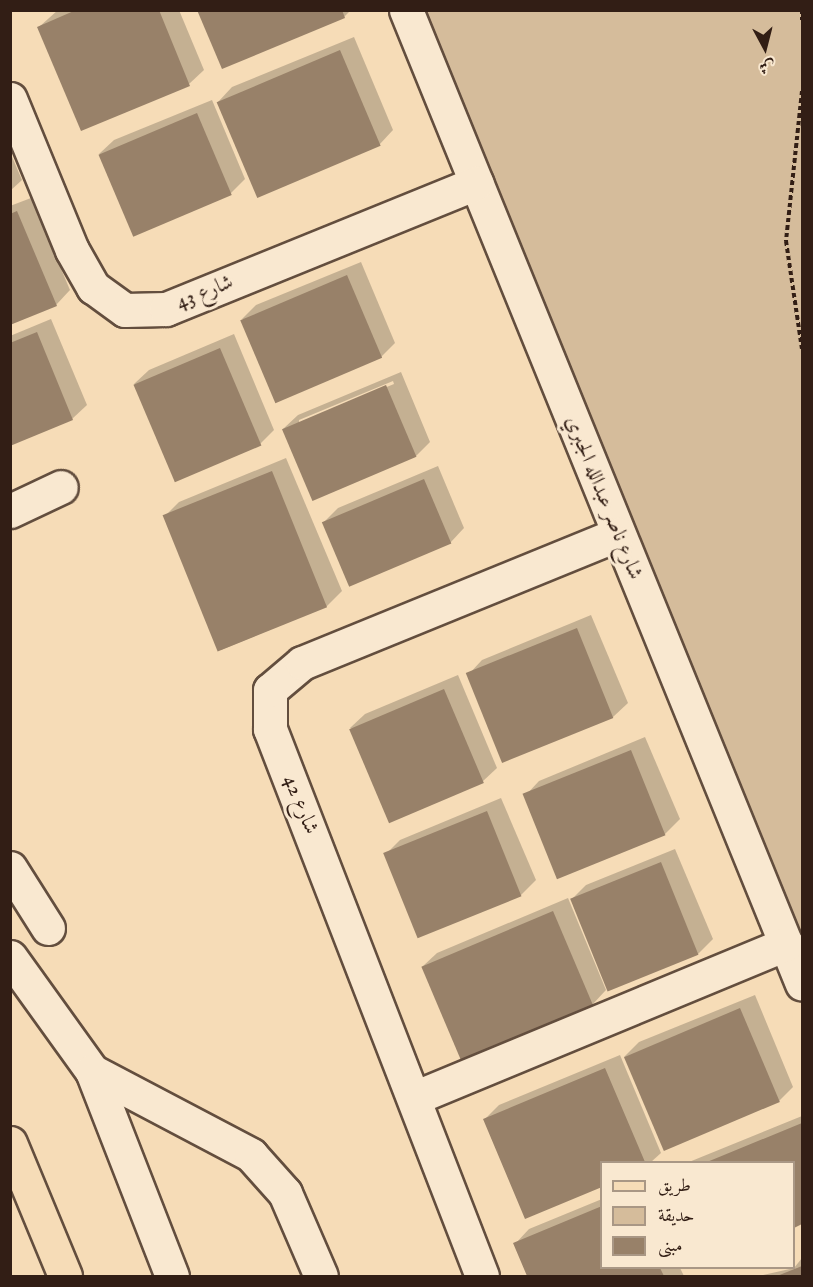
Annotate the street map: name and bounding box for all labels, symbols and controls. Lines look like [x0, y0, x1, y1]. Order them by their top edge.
north arrow [735, 18, 795, 78]
text: ش [758, 55, 776, 77]
street label: شارع 43 [173, 270, 237, 316]
street label: شارع ناصر عبدالله الجبري [559, 413, 647, 583]
street label: شارع 42 [277, 772, 323, 838]
legend [600, 1161, 795, 1269]
text: طريق [658, 1175, 691, 1198]
text: حديقة [658, 1205, 694, 1228]
text: مبنى [658, 1235, 683, 1258]

